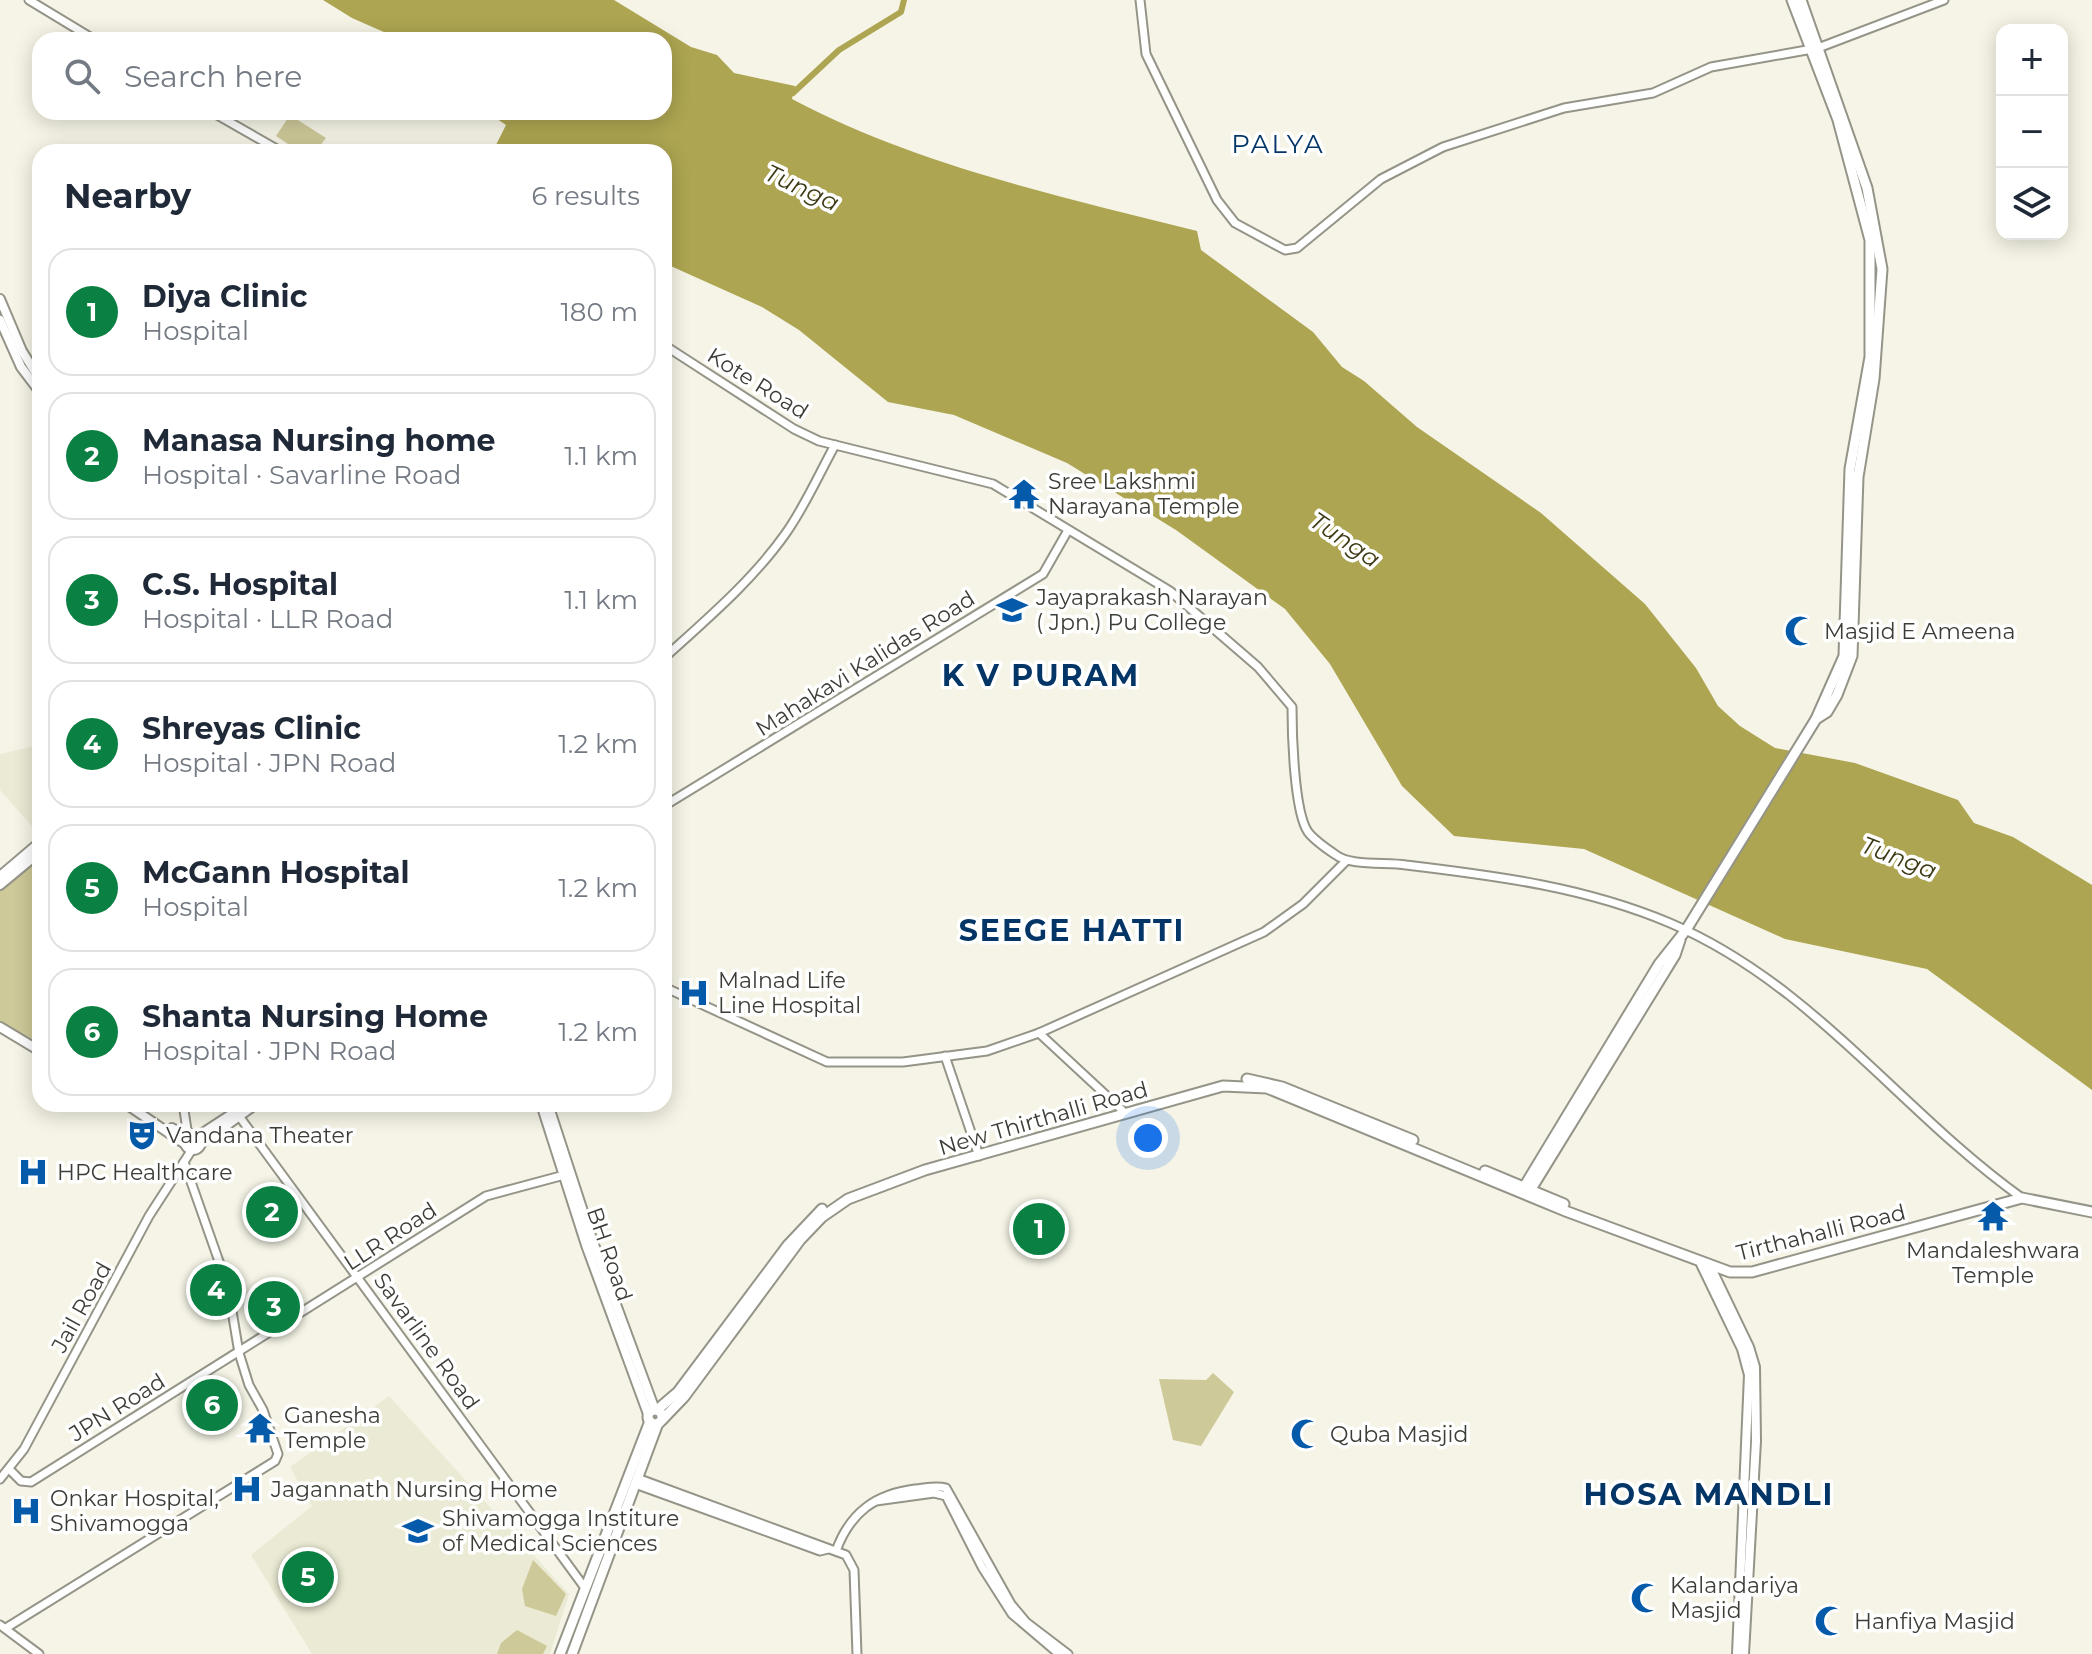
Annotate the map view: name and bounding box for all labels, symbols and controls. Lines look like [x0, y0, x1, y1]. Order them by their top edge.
map controls [1996, 24, 2068, 240]
button: + [1996, 24, 2068, 96]
search box [32, 32, 672, 120]
icon: search [60, 54, 104, 98]
text: Search here [124, 58, 302, 95]
button: − [1996, 96, 2068, 168]
district label: PALYA [1231, 128, 1325, 160]
water label: Tunga [761, 158, 844, 217]
button: layers [1996, 168, 2068, 240]
text: Nearby [64, 175, 191, 217]
text: 6 results [531, 180, 640, 212]
text: Diya Clinic [142, 278, 307, 315]
text: 1 [87, 296, 97, 328]
text: 180 m [560, 296, 638, 328]
text: Hospital [142, 315, 249, 347]
street label: Kote Road [702, 342, 813, 425]
text: Manasa Nursing home [142, 422, 495, 459]
text: 2 [84, 440, 100, 472]
text: 1.1 km [564, 440, 638, 472]
text: Hospital · Savarline Road [142, 459, 461, 491]
place label: Sree Lakshmi Narayana Temple [1048, 468, 1240, 520]
temple icon: Sree Lakshmi Narayana Temple [1007, 477, 1041, 511]
water label: Tunga [1305, 506, 1386, 574]
text: C.S. Hospital [142, 566, 338, 603]
text: 3 [84, 584, 100, 616]
text: 1.1 km [564, 584, 638, 616]
place label: Jayaprakash Narayan ( Jpn.) Pu College [1035, 584, 1268, 636]
street label: Mahakavi Kalidas Road [751, 585, 980, 742]
school or university icon: Jayaprakash Narayan ( Jpn.) Pu College [995, 593, 1029, 627]
text: Hospital · LLR Road [142, 603, 393, 635]
mosque icon: Masjid E Ameena [1783, 614, 1817, 648]
place label: Masjid E Ameena [1824, 618, 2015, 645]
district label: K V PURAM [942, 657, 1140, 694]
text: Shreyas Clinic [142, 710, 361, 747]
text: 4 [83, 728, 101, 760]
text: 1.2 km [558, 728, 638, 760]
text: Hospital · JPN Road [142, 747, 396, 779]
water label: Tunga [1857, 830, 1941, 885]
text: McGann Hospital [142, 854, 409, 891]
text: 5 [84, 872, 100, 904]
text: 1.2 km [558, 872, 638, 904]
text: Hospital [142, 891, 249, 923]
district label: SEEGE HATTI [959, 912, 1185, 949]
place label: Malnad Life Line Hospital [718, 967, 861, 1019]
hospital icon: Malnad Life Line Hospital [677, 976, 711, 1010]
text: Shanta Nursing Home [142, 998, 488, 1035]
text: 6 [84, 1016, 100, 1048]
text: 1.2 km [558, 1016, 638, 1048]
text: Hospital · JPN Road [142, 1035, 396, 1067]
street label: New Thirthalli Road [935, 1076, 1151, 1161]
theatre icon: Vandana Theater [125, 1118, 159, 1152]
your location [1128, 1118, 1168, 1158]
place label: Vandana Theater [166, 1122, 354, 1149]
hospital icon: HPC Healthcare [16, 1155, 50, 1189]
place label: HPC Healthcare [57, 1159, 233, 1186]
pin: 2 [246, 1182, 298, 1242]
street label: LLR Road [339, 1196, 442, 1276]
street label: Tirthahalli Road [1734, 1198, 1908, 1267]
pin: 1 [1013, 1199, 1065, 1259]
temple icon: Mandaleshwara Temple [1976, 1199, 2010, 1233]
street label: BH Road [581, 1204, 638, 1305]
place label: Mandaleshwara Temple [1906, 1237, 2080, 1289]
street label: Jail Road [45, 1257, 117, 1358]
pin: 4 [190, 1260, 242, 1320]
street label: Savarline Road [368, 1268, 485, 1415]
pin: 3 [248, 1277, 300, 1337]
street label: JPN Road [64, 1367, 170, 1448]
pin: 6 [186, 1375, 238, 1435]
place label: Ganesha Temple [284, 1402, 381, 1454]
temple icon: Ganesha Temple [243, 1411, 277, 1445]
mosque icon: Quba Masjid [1289, 1417, 1323, 1451]
place label: Quba Masjid [1330, 1421, 1468, 1448]
hospital icon: Jagannath Nursing Home [230, 1472, 264, 1506]
place label: Jagannath Nursing Home [270, 1476, 557, 1503]
district label: HOSA MANDLI [1584, 1476, 1834, 1513]
place label: Onkar Hospital, Shivamogga [50, 1485, 219, 1537]
hospital icon: Onkar Hospital, Shivamogga [9, 1494, 43, 1528]
place label: Shivamogga Institure of Medical Sciences [442, 1505, 679, 1557]
school or university icon: Shivamogga Institure of Medical Sciences [401, 1514, 435, 1548]
pin: 5 [282, 1547, 334, 1607]
place label: Kalandariya Masjid [1670, 1572, 1799, 1624]
mosque icon: Kalandariya Masjid [1629, 1581, 1663, 1615]
mosque icon: Hanfiya Masjid [1813, 1604, 1847, 1638]
place label: Hanfiya Masjid [1854, 1608, 2015, 1635]

